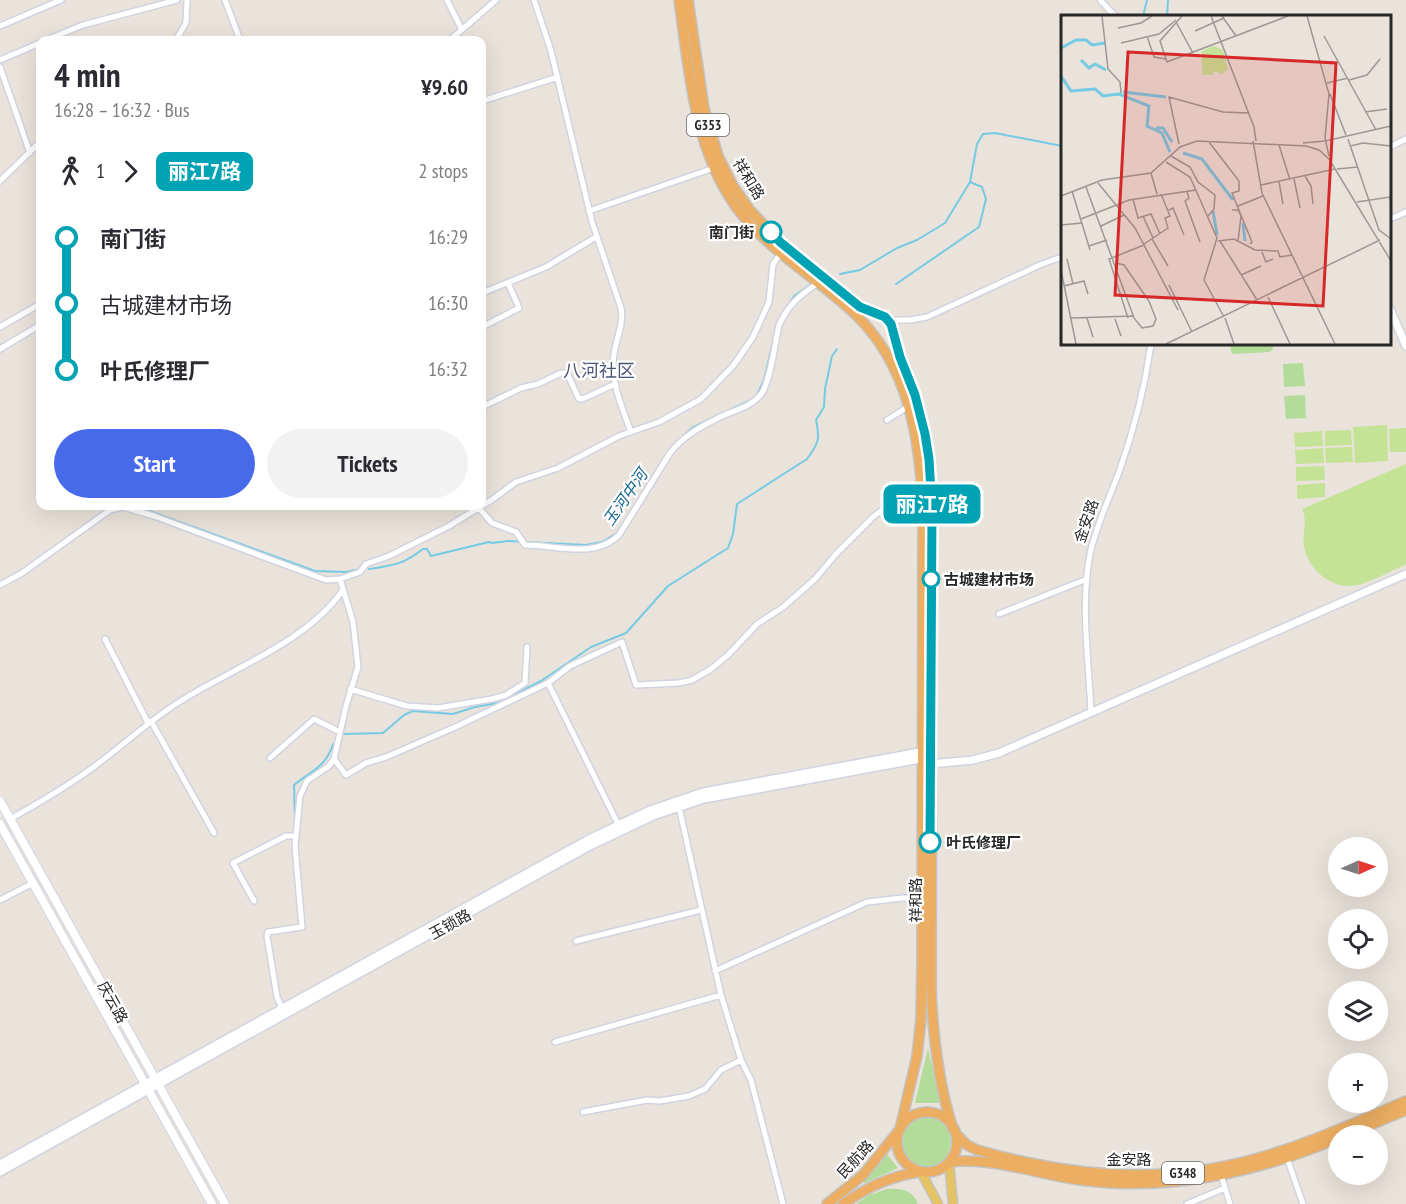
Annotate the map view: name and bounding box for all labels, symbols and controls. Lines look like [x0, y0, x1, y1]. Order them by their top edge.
inset map [1061, 15, 1391, 345]
text: 4 min [54, 53, 121, 96]
text: ¥9.60 [421, 73, 468, 101]
text: 16:28 – 16:32 · Bus [54, 97, 189, 123]
road number: G353 [687, 114, 729, 136]
icon: walk [54, 155, 87, 188]
icon: forward [114, 155, 147, 188]
street label: 祥和路 [729, 155, 769, 203]
text: 1 [96, 158, 105, 184]
text: 丽江7路 [168, 158, 241, 185]
text: 2 stops [419, 158, 468, 184]
marker: 南门街 [760, 221, 782, 243]
place label: 南门街 [709, 223, 754, 242]
text: 16:29 [428, 224, 468, 250]
text: 南门街 [100, 225, 166, 253]
text: 16:30 [428, 290, 468, 316]
text: 古城建材市场 [100, 291, 232, 319]
text: 16:32 [428, 356, 468, 382]
text: 叶氏修理厂 [100, 357, 210, 385]
district label: 八河社区 [563, 359, 635, 382]
button: Start [54, 429, 255, 498]
button: Tickets [267, 429, 468, 498]
water label: 玉河中河 [598, 463, 653, 529]
line badge: 丽江7路 [890, 484, 974, 524]
text: 丽江7路 [895, 491, 969, 518]
street label: 金安路 [1070, 497, 1102, 545]
marker: 古城建材市场 [922, 570, 940, 588]
place label: 古城建材市场 [944, 570, 1034, 589]
marker: 叶氏修理厂 [919, 831, 941, 853]
place label: 叶氏修理厂 [946, 833, 1021, 852]
north arrow [1328, 837, 1388, 897]
map controls [1328, 837, 1388, 1185]
street label: 祥和路 [906, 877, 925, 923]
street label: 玉锁路 [426, 905, 474, 943]
button: locate [1328, 909, 1388, 969]
street label: 庆云路 [94, 978, 132, 1026]
button: layers [1328, 981, 1388, 1041]
button: + [1328, 1053, 1388, 1113]
button: − [1328, 1125, 1388, 1185]
street label: 民航路 [833, 1136, 877, 1182]
street label: 金安路 [1106, 1150, 1152, 1169]
road number: G348 [1162, 1162, 1204, 1184]

